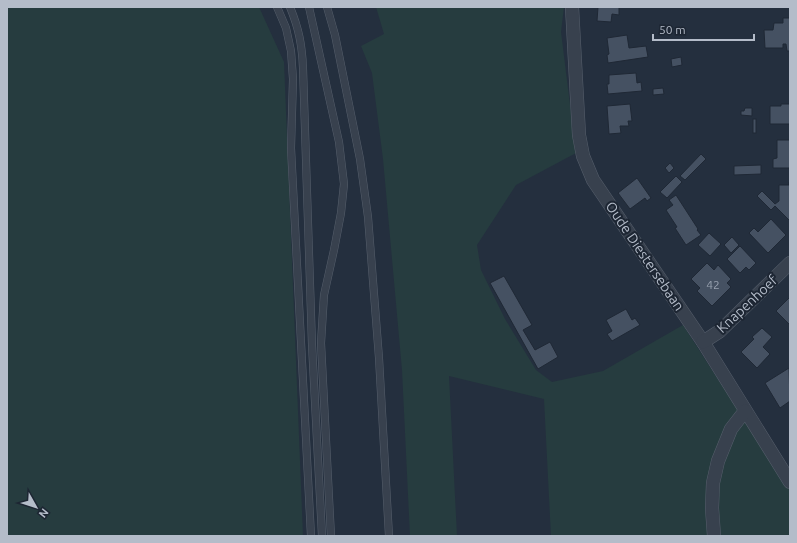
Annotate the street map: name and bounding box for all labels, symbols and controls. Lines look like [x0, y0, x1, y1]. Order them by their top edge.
scale bar [653, 16, 754, 42]
text: 50 m [659, 23, 686, 36]
street label: Oude Diestersebaan [603, 198, 687, 314]
street label: Knapenhoef [713, 271, 781, 336]
house number: 42 [706, 278, 720, 291]
north arrow [16, 487, 56, 527]
text: N [37, 506, 51, 520]

